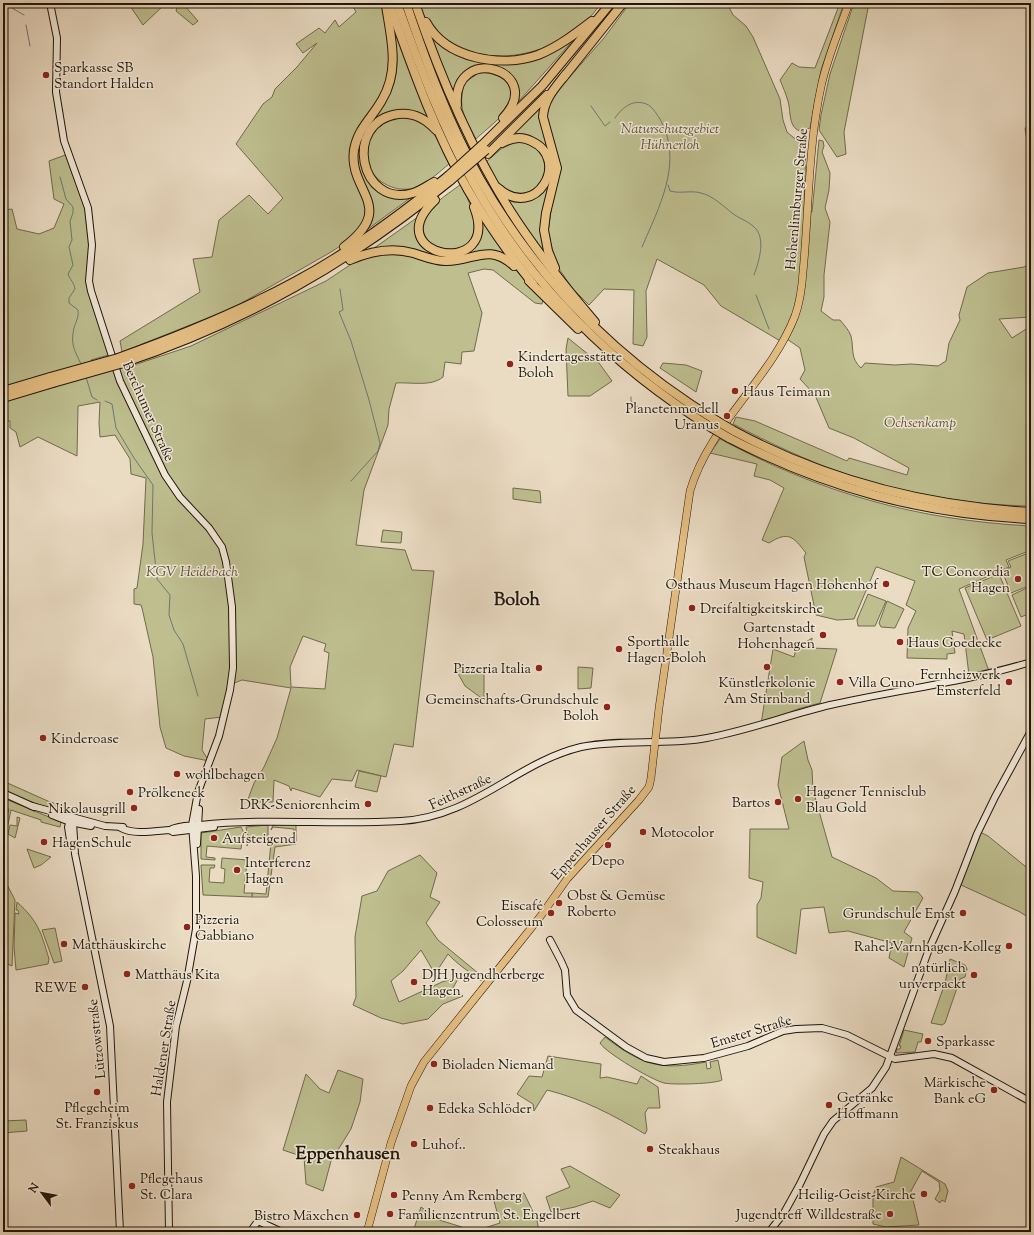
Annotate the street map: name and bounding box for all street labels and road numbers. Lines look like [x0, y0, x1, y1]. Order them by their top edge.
street label: Hohenlimburger Straße [782, 128, 814, 271]
street label: Berchumer Straße [116, 358, 178, 465]
street label: Feithstraße [426, 770, 495, 816]
street label: Eppenhauser Straße [548, 781, 641, 885]
street label: Lützowstraße [84, 998, 112, 1080]
street label: Haldener Straße [147, 999, 182, 1098]
street label: Emster Straße [709, 1011, 795, 1055]

